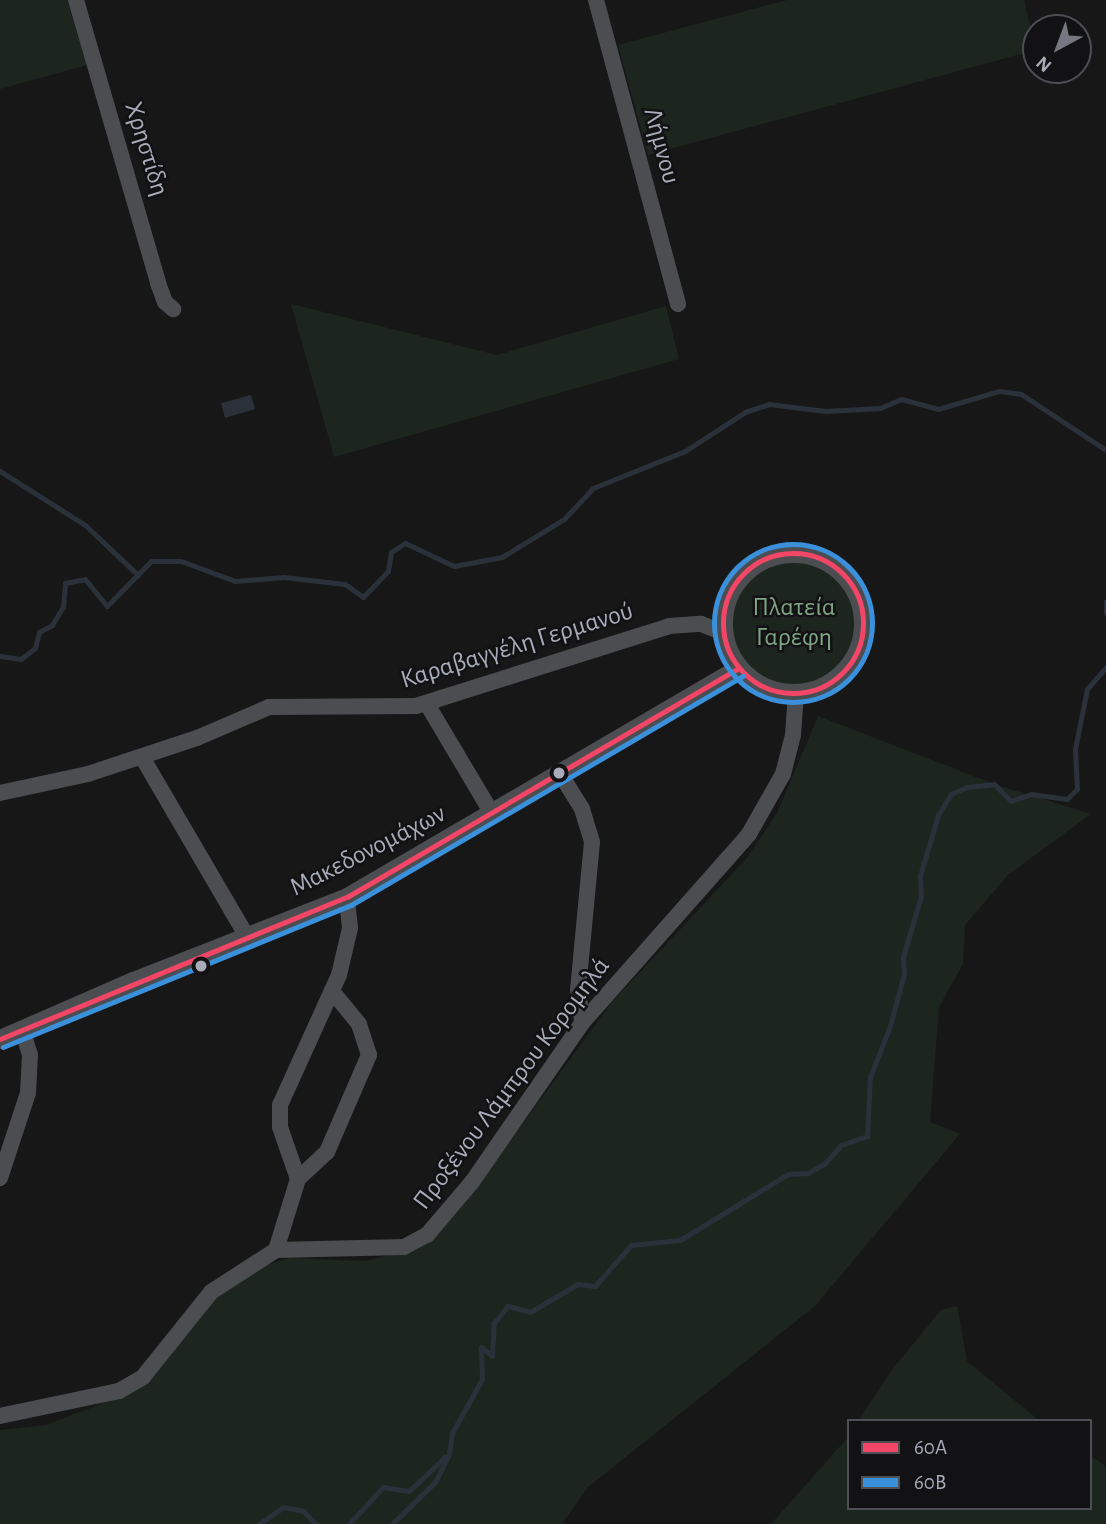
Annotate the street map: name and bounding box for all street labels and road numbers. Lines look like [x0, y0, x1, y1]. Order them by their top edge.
street label: Χρηστίδη [117, 98, 175, 200]
street label: Λήμνου [636, 105, 686, 187]
street label: Καραβαγγέλη Γερμανού [397, 596, 637, 696]
street label: Μακεδονομάχων [285, 798, 451, 904]
street label: Προξένου Λάμπρου Κορομηλά [407, 952, 617, 1216]

